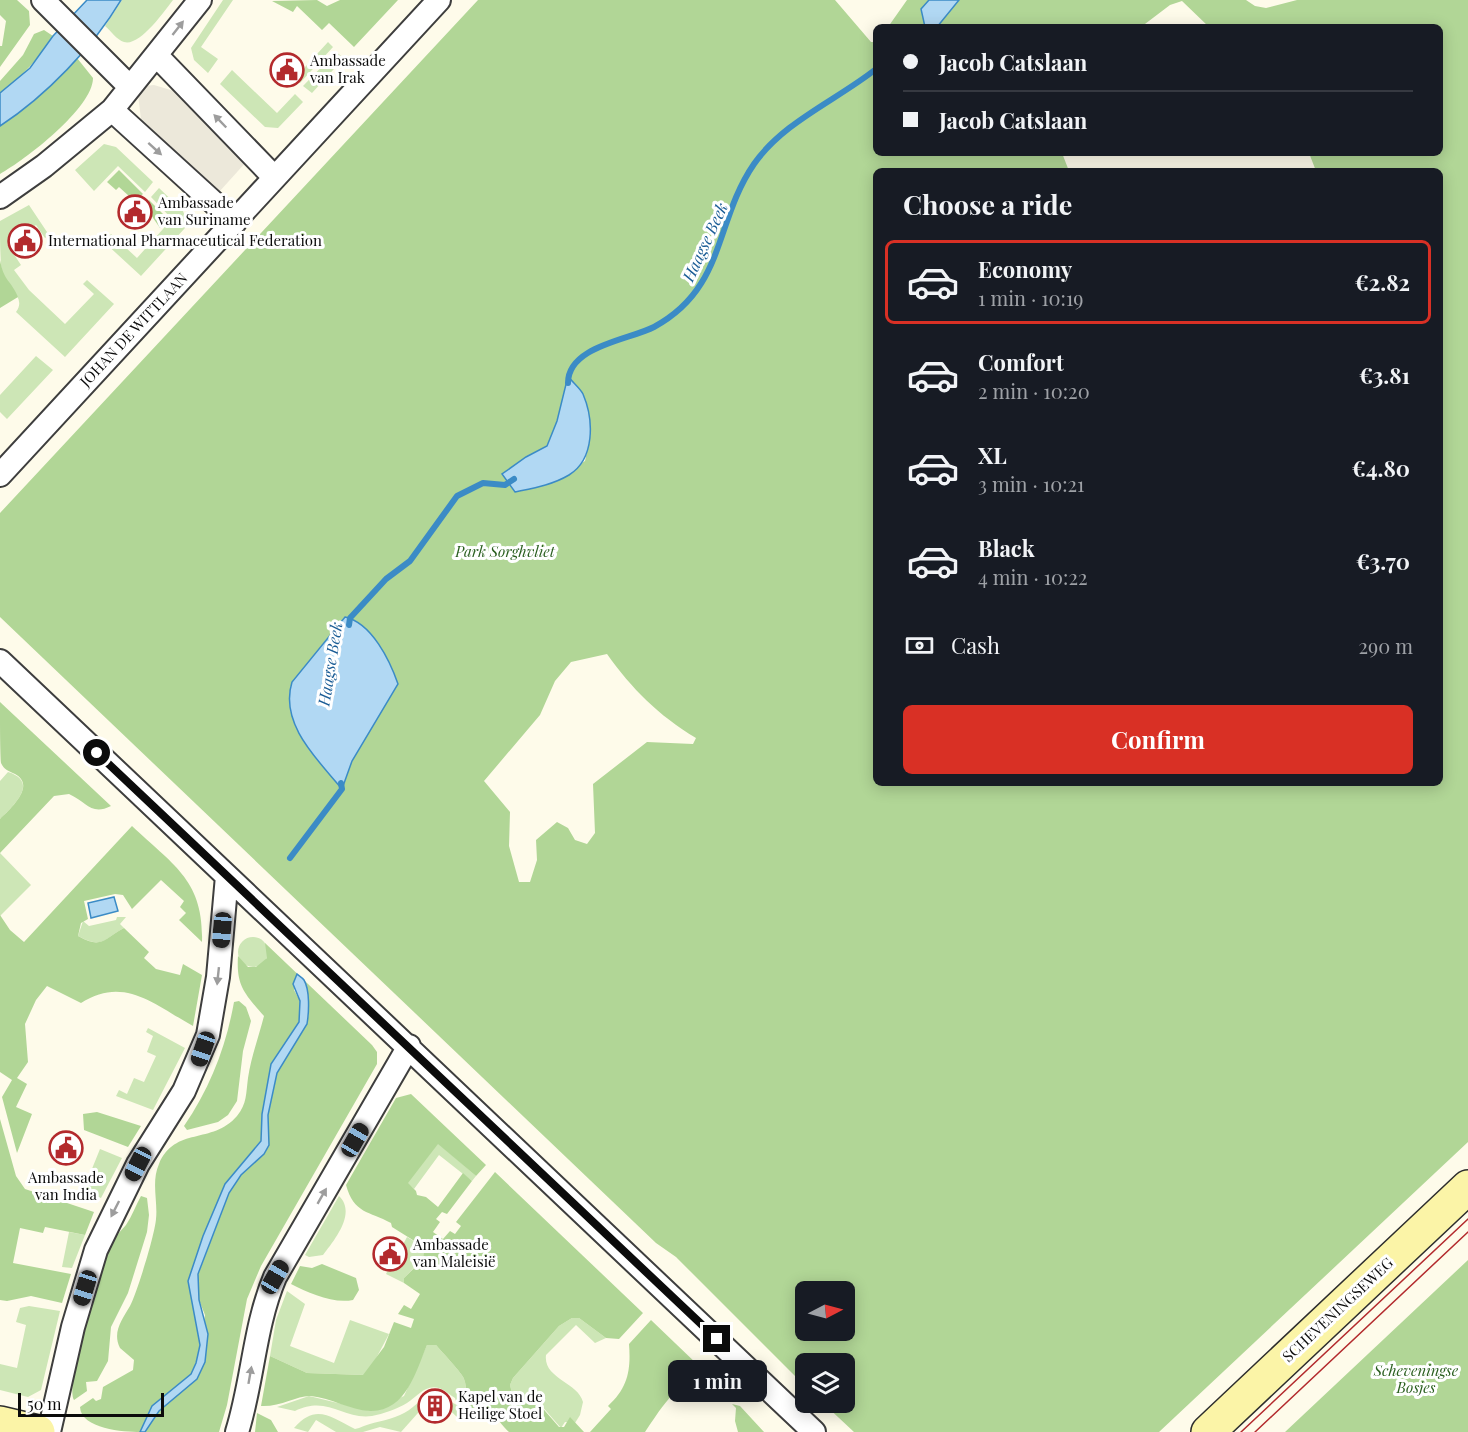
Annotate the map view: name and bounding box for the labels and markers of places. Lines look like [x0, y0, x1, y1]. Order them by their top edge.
place label: Ambassade van Irak [309, 50, 386, 87]
public building icon: Ambassade van Irak [269, 52, 305, 88]
place label: Ambassade van Suriname [157, 192, 251, 229]
public building icon: Ambassade van Suriname [117, 194, 153, 230]
public building icon: International Pharmaceutical Federation [7, 223, 43, 259]
place label: International Pharmaceutical Federation [48, 230, 322, 250]
public building icon: Ambassade van India [48, 1130, 84, 1166]
place label: Ambassade van India [27, 1167, 104, 1204]
place label: Ambassade van Maleisië [412, 1234, 496, 1271]
public building icon: Ambassade van Maleisië [372, 1236, 408, 1272]
place label: Kapel van de Heilige Stoel [458, 1386, 543, 1423]
building icon: Kapel van de Heilige Stoel [417, 1388, 453, 1424]

